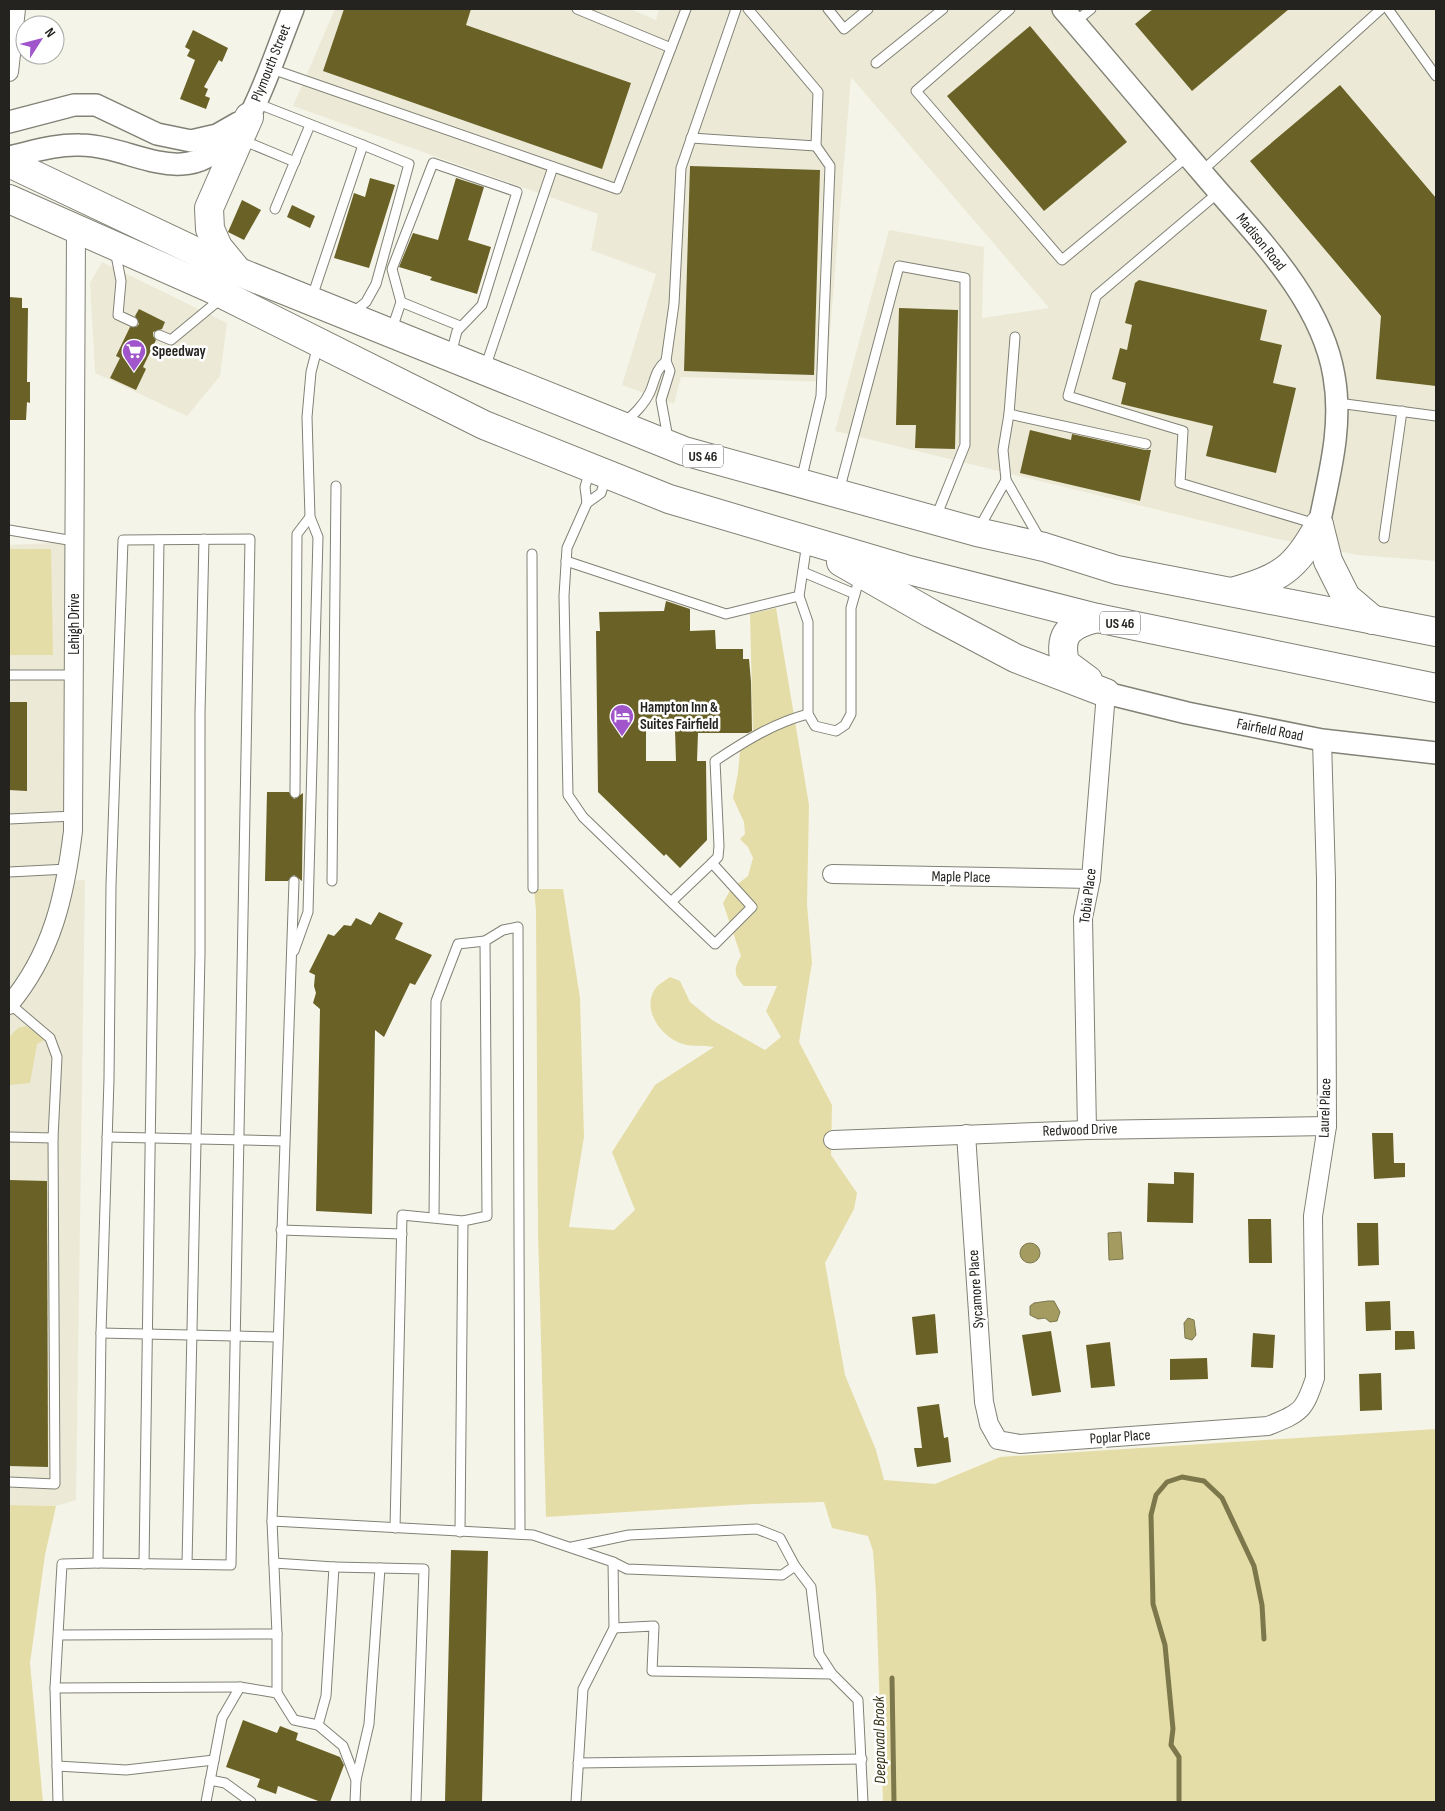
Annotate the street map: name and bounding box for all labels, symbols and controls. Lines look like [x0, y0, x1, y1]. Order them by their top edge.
north arrow [15, 15, 65, 65]
street label: Plymouth Street [247, 21, 295, 105]
text: N [41, 25, 59, 41]
street label: Madison Road [1232, 209, 1290, 275]
supermarket icon: Speedway [121, 338, 147, 372]
place label: Speedway [152, 342, 207, 361]
road number: US 46 [683, 444, 723, 468]
street label: Lehigh Drive [65, 593, 84, 655]
road number: US 46 [1100, 612, 1140, 634]
place label: Hampton Inn & Suites Fairfield [640, 698, 719, 734]
hotel icon: Hampton Inn & Suites Fairfield [609, 703, 635, 737]
street label: Fairfield Road [1235, 714, 1305, 746]
street label: Maple Place [931, 867, 991, 887]
street label: Tobia Place [1075, 867, 1101, 925]
street label: Laurel Place [1314, 1078, 1336, 1138]
street label: Redwood Drive [1042, 1119, 1118, 1141]
street label: Sycamore Place [964, 1249, 988, 1329]
street label: Poplar Place [1089, 1425, 1151, 1449]
water label: Deepavaal Brook [870, 1695, 890, 1784]

